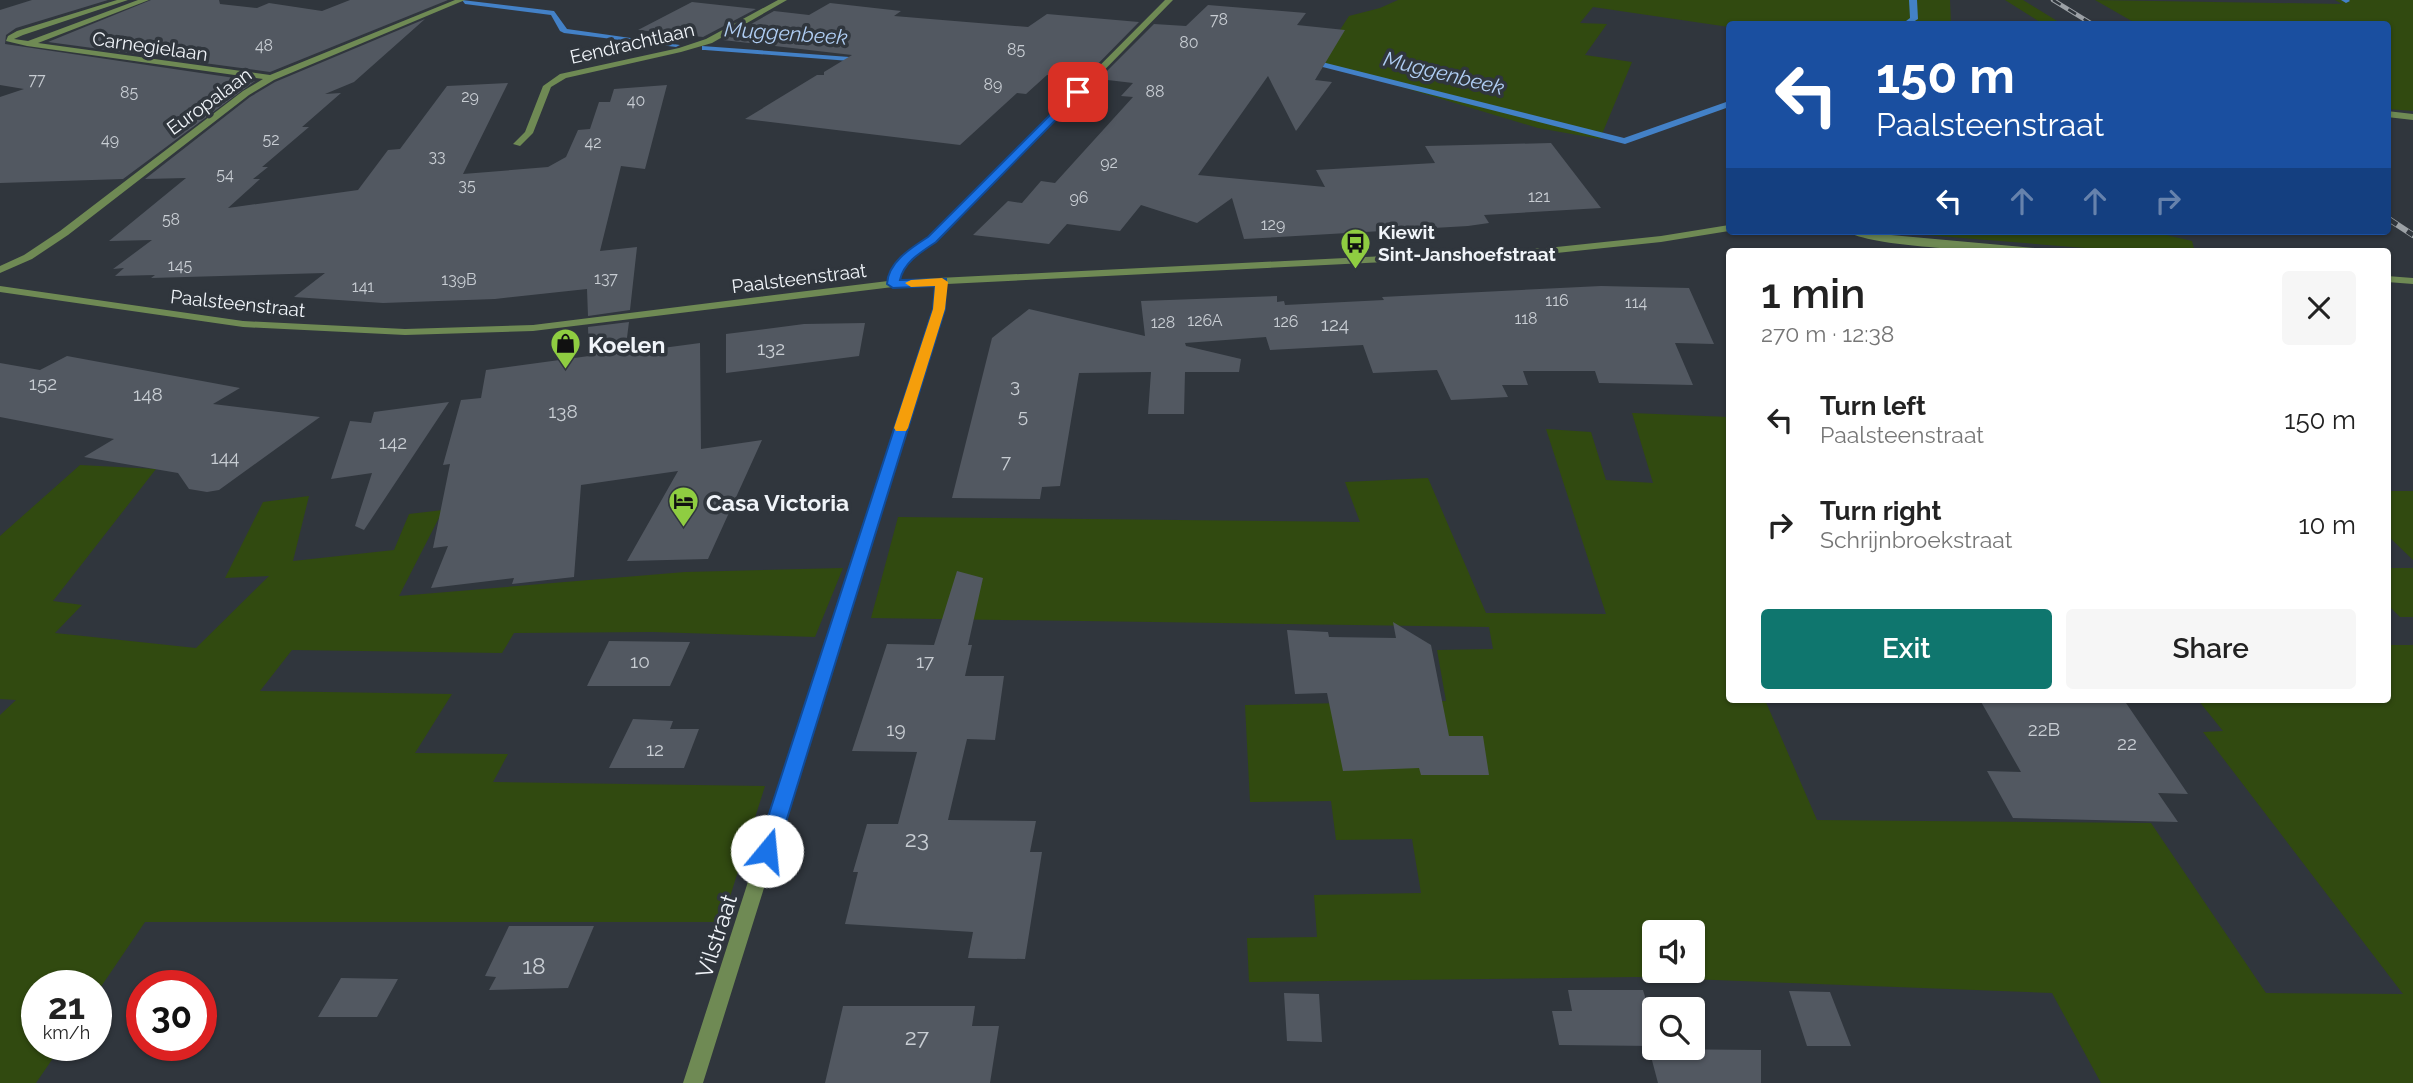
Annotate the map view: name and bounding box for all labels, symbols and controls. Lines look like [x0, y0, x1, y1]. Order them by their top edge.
house number: 78 [1210, 10, 1228, 29]
water label: Muggenbeek [723, 16, 849, 50]
street label: Eendrachtlaan [568, 18, 696, 68]
street label: Carnegielaan [91, 27, 209, 65]
house number: 80 [1179, 33, 1199, 52]
house number: 48 [255, 36, 273, 55]
house number: 85 [1007, 40, 1025, 59]
water label: Muggenbeek [1381, 46, 1507, 100]
text: 150 m [1876, 47, 2015, 104]
icon: left [1761, 49, 1852, 140]
pin [1048, 62, 1108, 122]
street label: Europalaan [162, 63, 256, 139]
house number: 77 [28, 70, 46, 89]
icon: arrive [1059, 73, 1097, 111]
house number: 89 [984, 75, 1002, 94]
house number: 88 [1146, 82, 1164, 101]
house number: 85 [120, 83, 138, 102]
house number: 29 [461, 87, 479, 106]
house number: 40 [627, 91, 645, 110]
text: Paalsteenstraat [1876, 106, 2104, 143]
house number: 49 [101, 130, 119, 149]
house number: 52 [262, 130, 280, 149]
house number: 42 [584, 133, 602, 152]
house number: 33 [428, 147, 446, 166]
house number: 92 [1100, 153, 1118, 172]
house number: 54 [216, 165, 234, 184]
house number: 35 [458, 176, 476, 195]
icon: left [1930, 182, 1968, 220]
icon: ahead [2003, 182, 2041, 220]
icon: ahead [2076, 182, 2114, 220]
icon: right [2149, 182, 2187, 220]
house number: 121 [1528, 187, 1550, 206]
house number: 96 [1069, 188, 1089, 207]
house number: 58 [162, 210, 180, 229]
house number: 129 [1261, 215, 1285, 234]
place label: Kiewit Sint-Janshoefstraat [1378, 221, 1557, 265]
bus stop icon: Kiewit Sint-Janshoefstraat [1338, 226, 1372, 270]
house number: 145 [168, 256, 192, 275]
street label: Paalsteenstraat [730, 259, 868, 297]
house number: 137 [594, 269, 618, 288]
text: 1 min [1761, 269, 1865, 318]
house number: 139B [441, 270, 477, 289]
button: close [2282, 271, 2356, 345]
house number: 141 [352, 277, 374, 296]
street label: Paalsteenstraat [169, 285, 307, 321]
house number: 116 [1545, 291, 1569, 310]
house number: 114 [1625, 293, 1647, 312]
house number: 118 [1514, 309, 1538, 328]
house number: 126A [1187, 311, 1223, 330]
house number: 126 [1274, 312, 1298, 331]
house number: 128 [1151, 313, 1175, 332]
house number: 124 [1321, 313, 1349, 335]
text: 270 m · 12:38 [1761, 320, 1894, 347]
shop icon: Koelen [548, 327, 582, 371]
place label: Koelen [588, 331, 665, 358]
house number: 132 [757, 337, 785, 359]
house number: 152 [29, 372, 57, 394]
house number: 3 [1010, 374, 1020, 396]
house number: 148 [133, 383, 163, 405]
text: Turn left [1820, 391, 1926, 421]
house number: 138 [548, 400, 578, 422]
icon: left [1761, 401, 1799, 439]
house number: 5 [1018, 404, 1028, 426]
text: 150 m [2284, 405, 2356, 435]
text: Paalsteenstraat [1820, 421, 1984, 448]
house number: 142 [379, 431, 407, 453]
house number: 144 [211, 446, 239, 468]
house number: 7 [1001, 450, 1011, 472]
hotel icon: Casa Victoria [666, 485, 700, 529]
place label: Casa Victoria [706, 489, 849, 516]
text: Turn right [1820, 496, 1941, 526]
icon: right [1761, 506, 1799, 544]
text: 10 m [2298, 510, 2356, 540]
text: Schrijnbroekstraat [1820, 526, 2012, 553]
button: Exit [1761, 609, 2052, 689]
button: Share [2066, 609, 2356, 689]
house number: 10 [630, 650, 650, 672]
house number: 17 [916, 650, 934, 672]
house number: 19 [886, 718, 906, 740]
house number: 22B [2028, 718, 2060, 740]
house number: 22 [2117, 732, 2137, 754]
house number: 12 [646, 738, 664, 760]
position arrow [730, 814, 804, 888]
house number: 23 [905, 825, 929, 852]
street label: Vilstraat [690, 890, 742, 981]
map controls [1642, 920, 1705, 1060]
button: sound [1642, 920, 1705, 983]
house number: 18 [522, 952, 546, 979]
speed limit sign: 30 [126, 970, 217, 1061]
text: 21 [48, 986, 85, 1027]
button: search [1642, 997, 1705, 1060]
text: km/h [43, 1022, 90, 1043]
house number: 27 [905, 1023, 930, 1050]

